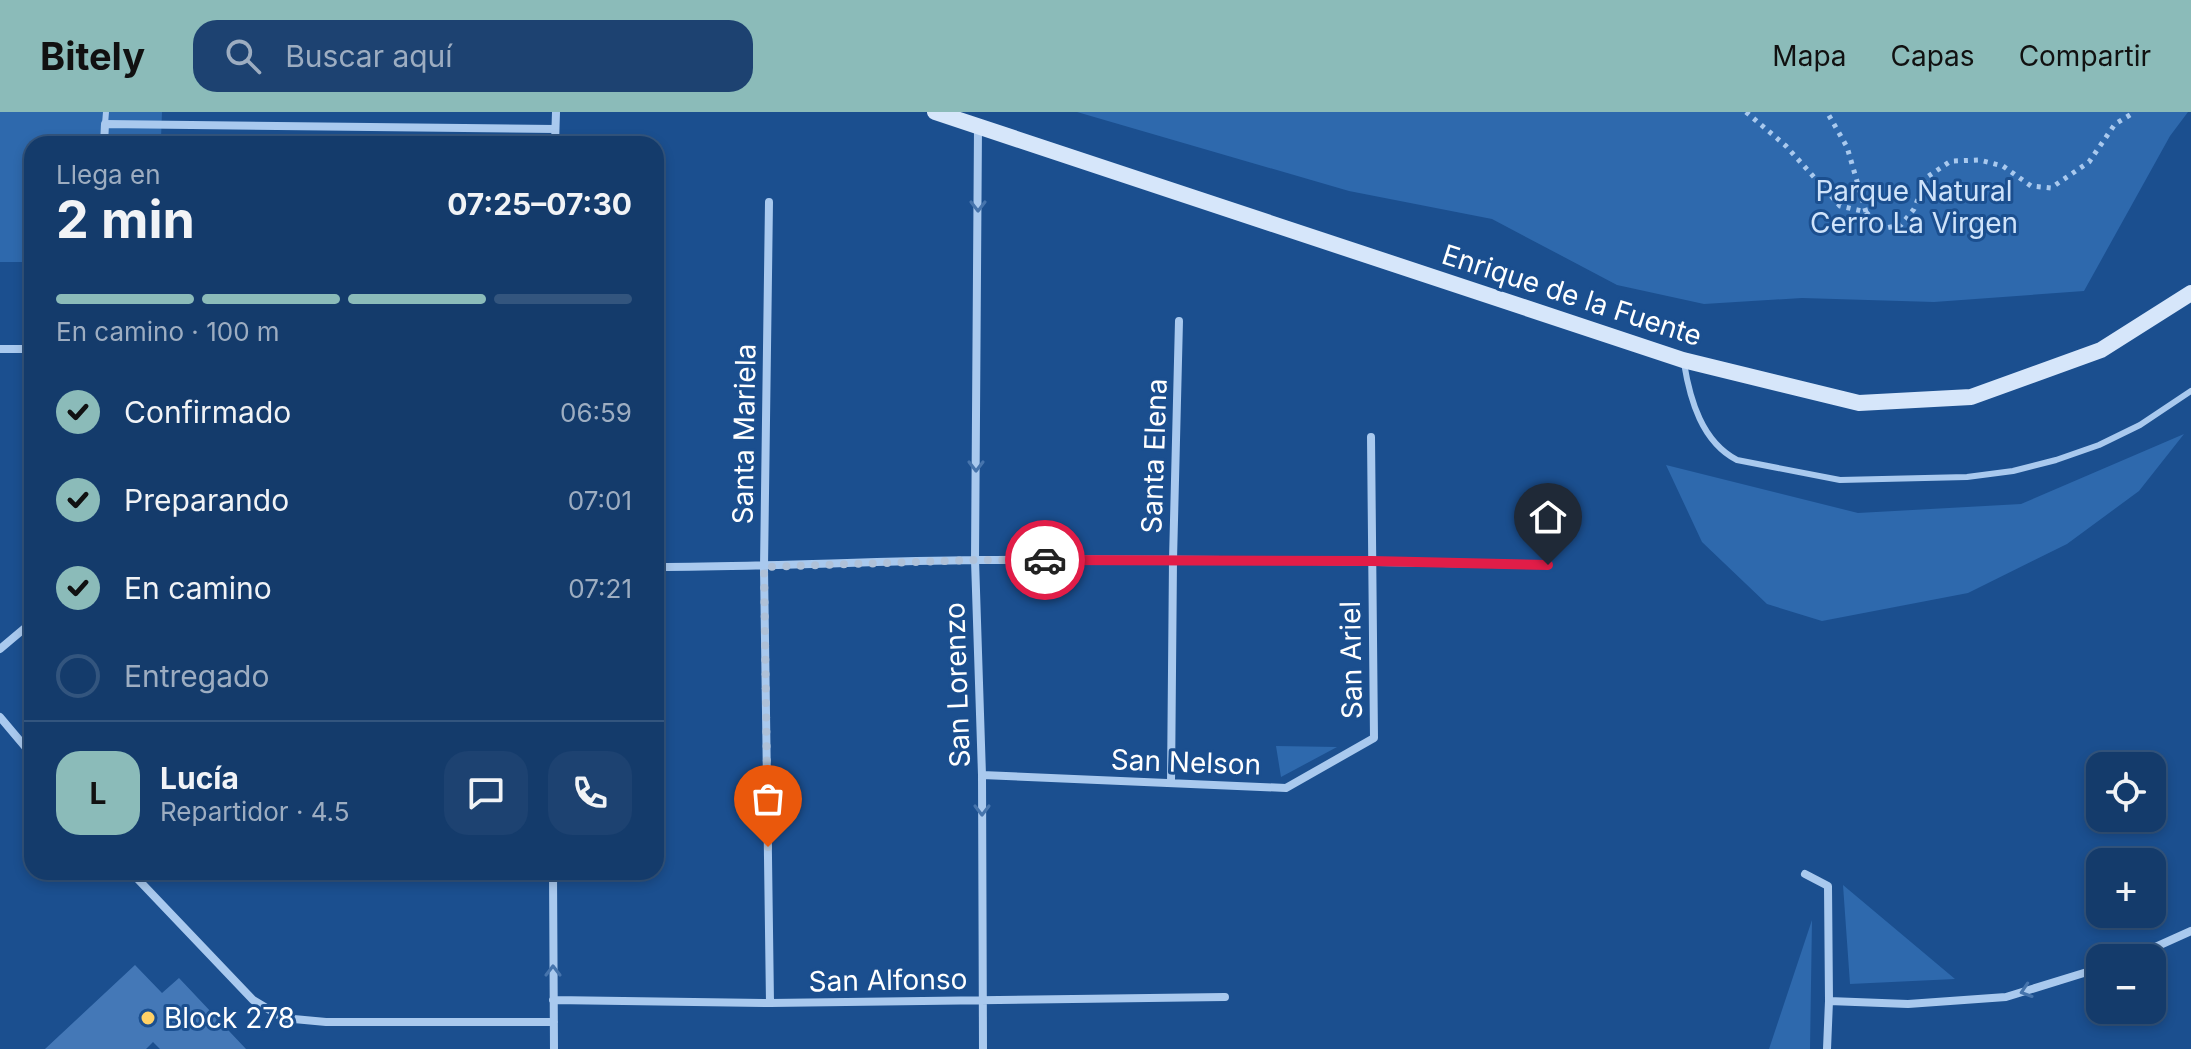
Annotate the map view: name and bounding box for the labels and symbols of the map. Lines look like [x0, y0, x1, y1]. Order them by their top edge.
park label: Parque Natural Cerro La Virgen [1810, 174, 2018, 240]
one-way arrow [969, 200, 987, 213]
street label: Enrique de la Fuente [1438, 237, 1706, 353]
street label: Santa Mariela [725, 343, 763, 525]
street label: Santa Elena [1134, 378, 1174, 534]
one-way arrow [967, 460, 985, 473]
pin [1514, 483, 1582, 565]
courier [1005, 520, 1085, 600]
street label: San Ariel [1333, 601, 1369, 719]
street label: San Lorenzo [937, 602, 977, 768]
street label: San Nelson [1110, 742, 1262, 782]
pin [734, 765, 802, 847]
one-way arrow [973, 804, 991, 817]
street label: San Alfonso [808, 962, 968, 998]
one-way arrow [544, 964, 562, 977]
one-way arrow [2019, 982, 2033, 998]
place label: Block 278 [164, 1001, 295, 1035]
marker: Block 278 [139, 1009, 157, 1027]

